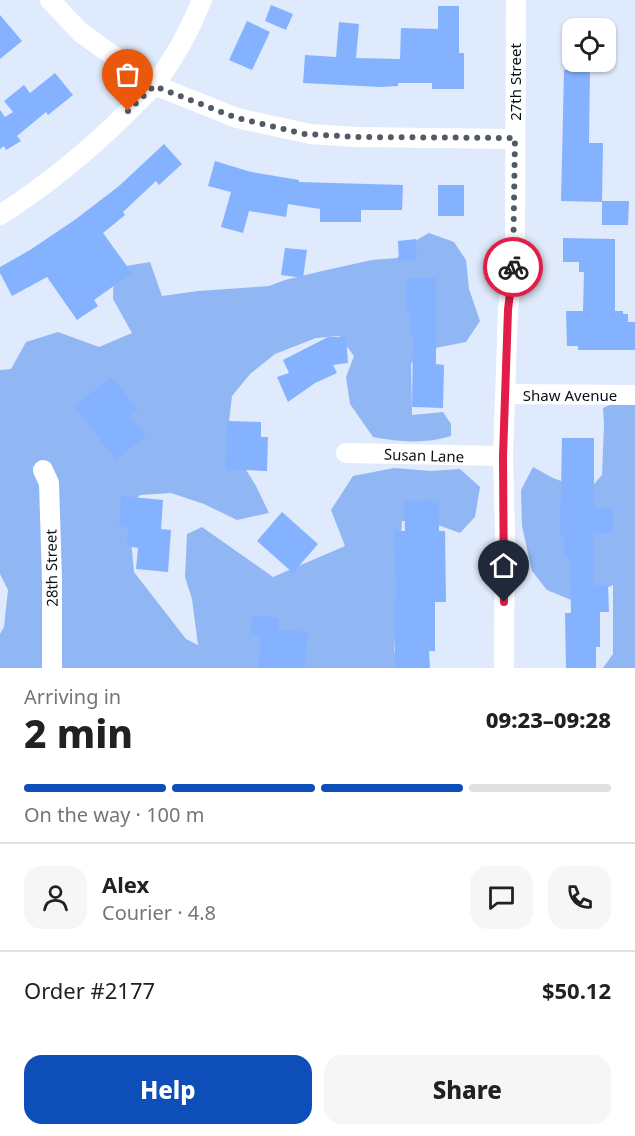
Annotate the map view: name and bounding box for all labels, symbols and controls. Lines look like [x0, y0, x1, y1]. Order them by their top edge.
map controls [562, 18, 616, 72]
button: locate [562, 18, 616, 72]
street label: 27th Street [505, 43, 525, 121]
pin [102, 49, 153, 111]
icon: bag [111, 58, 144, 91]
courier [483, 237, 543, 297]
icon: bike [497, 251, 530, 284]
street label: Shaw Avenue [523, 385, 617, 405]
street label: Susan Lane [384, 444, 464, 466]
street label: 28th Street [40, 528, 62, 607]
pin [478, 540, 529, 602]
icon: home [487, 549, 520, 582]
text: Arriving in [24, 683, 121, 710]
text: 09:23–09:28 [486, 704, 611, 734]
text: 2 min [24, 706, 133, 759]
text: On the way · 100 m [24, 801, 204, 828]
button: person [24, 866, 87, 929]
button: chat [470, 866, 533, 929]
button: phone [548, 866, 611, 929]
text: Alex [102, 869, 149, 899]
text: Courier · 4.8 [102, 899, 216, 926]
text: Order #2177 [24, 975, 155, 1005]
text: $50.12 [542, 975, 611, 1005]
button: Help [24, 1055, 312, 1124]
button: Share [324, 1055, 611, 1124]

